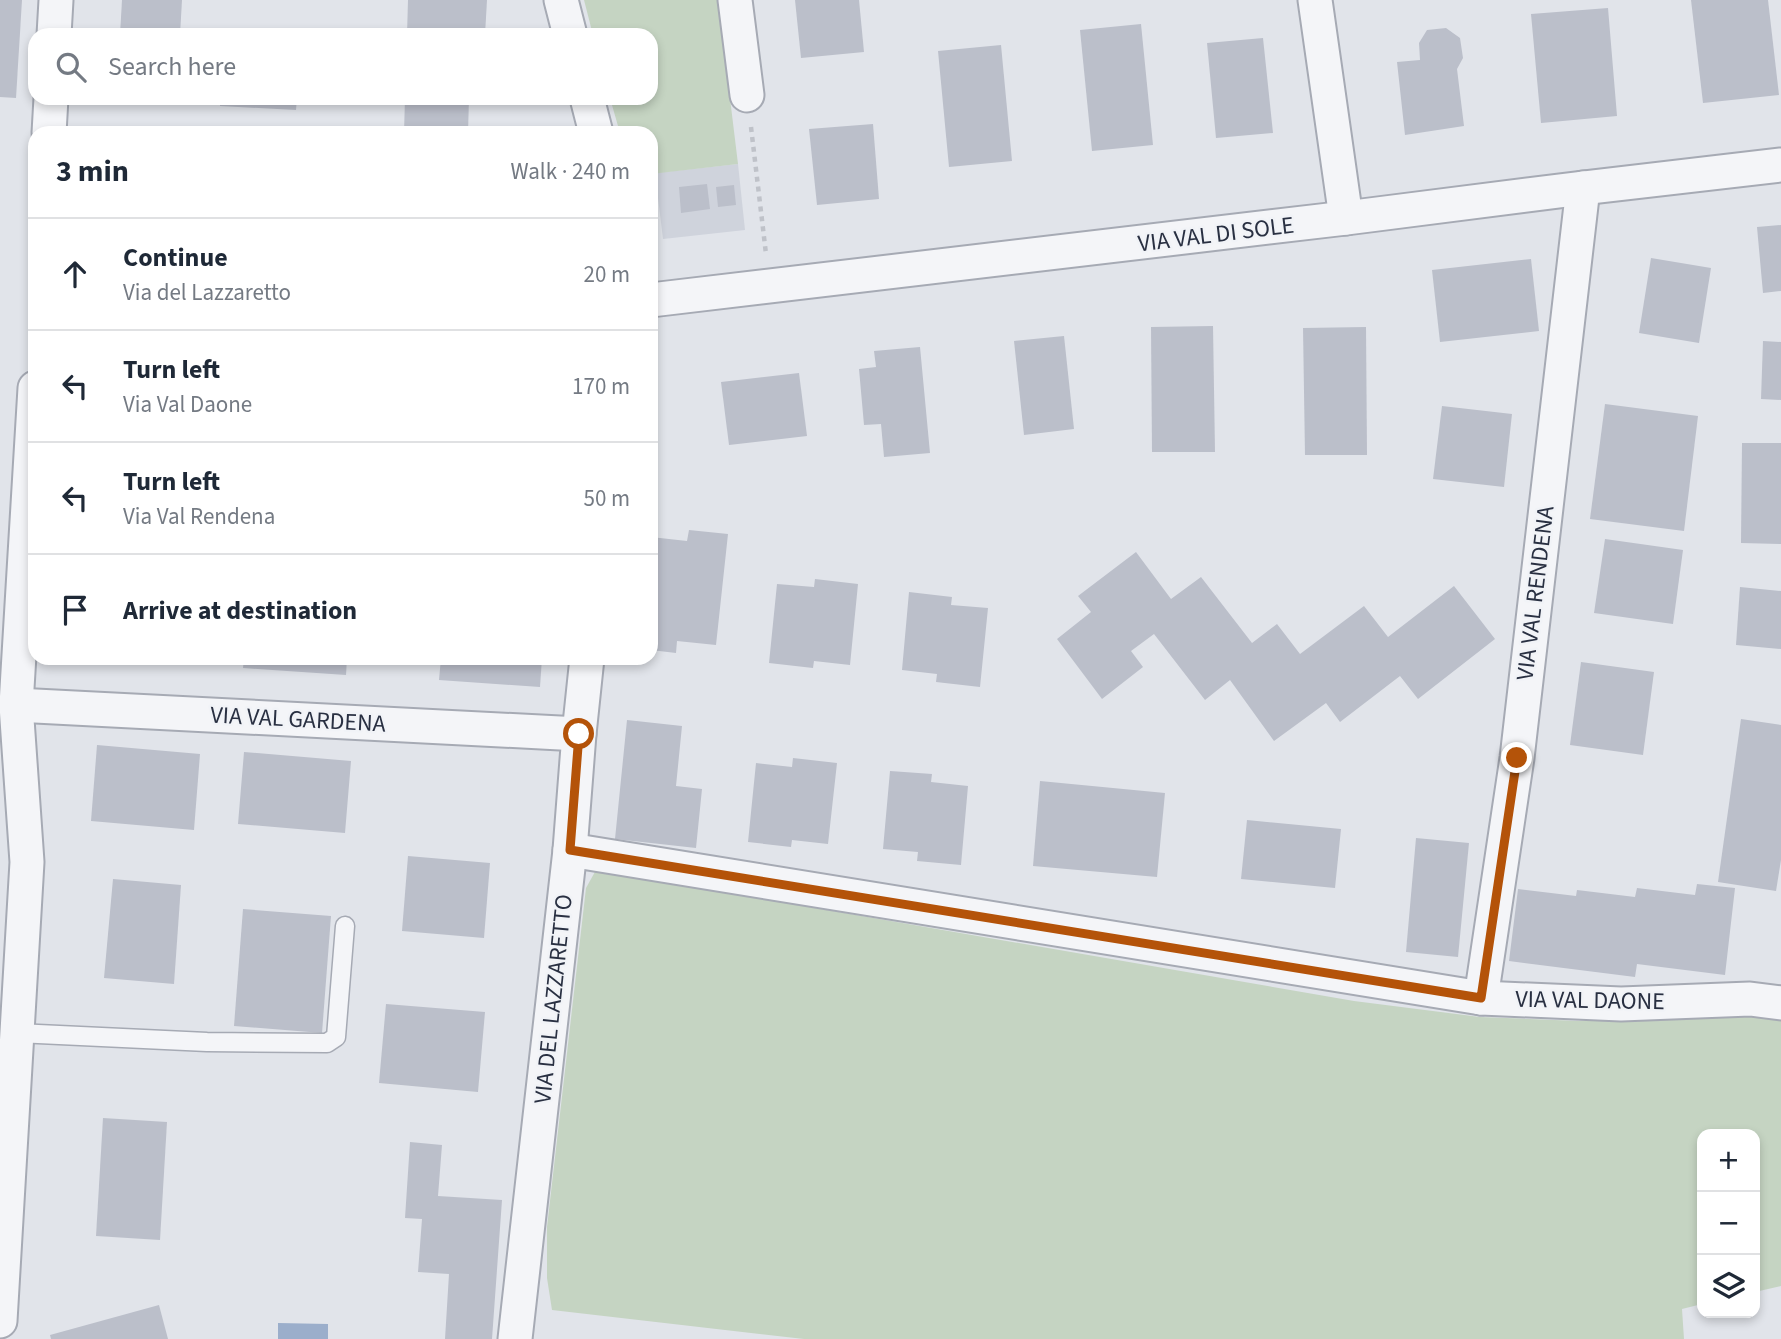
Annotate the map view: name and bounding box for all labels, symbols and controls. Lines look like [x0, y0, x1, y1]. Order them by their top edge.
search box [28, 28, 658, 105]
icon: search [52, 48, 90, 86]
text: Search here [108, 48, 236, 85]
text: 3 min [56, 150, 129, 193]
text: Walk · 240 m [511, 155, 630, 188]
street label: VIA VAL DI SOLE [1136, 208, 1296, 261]
text: Continue [123, 239, 228, 276]
icon: ahead [56, 255, 94, 293]
text: 20 m [583, 258, 630, 291]
text: Via del Lazzaretto [123, 276, 291, 309]
text: Turn left [123, 351, 220, 388]
icon: left [56, 367, 94, 405]
text: 170 m [572, 370, 630, 403]
text: Via Val Daone [123, 388, 252, 421]
text: Turn left [123, 463, 220, 500]
icon: left [56, 479, 94, 517]
text: 50 m [583, 482, 630, 515]
text: Via Val Rendena [123, 500, 275, 533]
street label: VIA VAL RENDENA [1507, 504, 1564, 682]
icon: arrive [56, 591, 94, 629]
text: Arrive at destination [123, 592, 357, 629]
street label: VIA VAL GARDENA [209, 697, 386, 742]
route start [563, 718, 594, 749]
route end [1501, 742, 1532, 773]
street label: VIA DEL LAZZARETTO [525, 892, 582, 1106]
street label: VIA VAL DAONE [1515, 982, 1665, 1019]
map controls [1697, 1129, 1760, 1318]
button: + [1697, 1129, 1760, 1192]
button: − [1697, 1192, 1760, 1255]
button: layers [1697, 1255, 1760, 1318]

